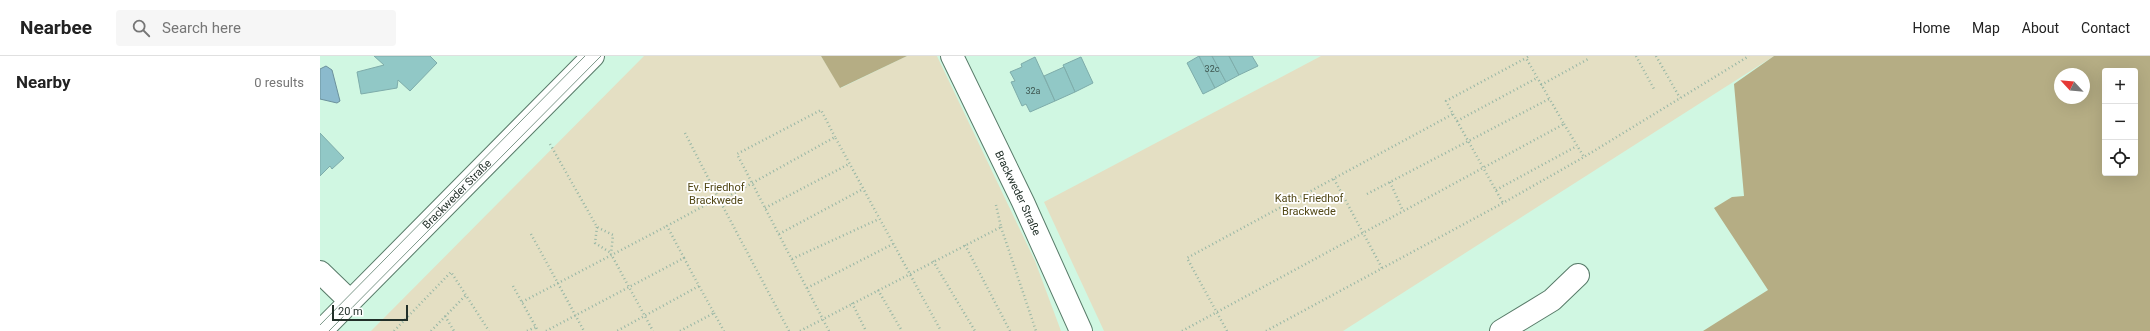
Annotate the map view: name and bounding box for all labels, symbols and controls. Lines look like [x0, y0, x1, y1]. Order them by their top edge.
search box [116, 10, 396, 46]
text: Nearbee [20, 16, 92, 39]
icon: search [130, 17, 152, 39]
text: Search here [162, 19, 241, 37]
text: Home [1912, 20, 1950, 36]
text: Map [1972, 20, 2000, 36]
text: About [2022, 20, 2059, 36]
text: Contact [2081, 20, 2130, 36]
house number: 32c [1205, 64, 1220, 74]
north arrow [2054, 68, 2090, 104]
map controls [2102, 68, 2138, 176]
button: + [2102, 68, 2138, 104]
text: Nearby [16, 72, 71, 92]
text: 0 results [254, 75, 304, 90]
house number: 32a [1025, 86, 1041, 96]
button: − [2102, 104, 2138, 140]
button: locate [2102, 140, 2138, 176]
street label: Brackweder Straße [992, 148, 1044, 238]
street label: Brackweder Straße [420, 156, 494, 231]
park label: Ev. Friedhof Brackwede [687, 181, 745, 207]
park label: Kath. Friedhof Brackwede [1275, 192, 1344, 218]
scale bar [332, 303, 408, 322]
text: 20 m [338, 305, 363, 318]

